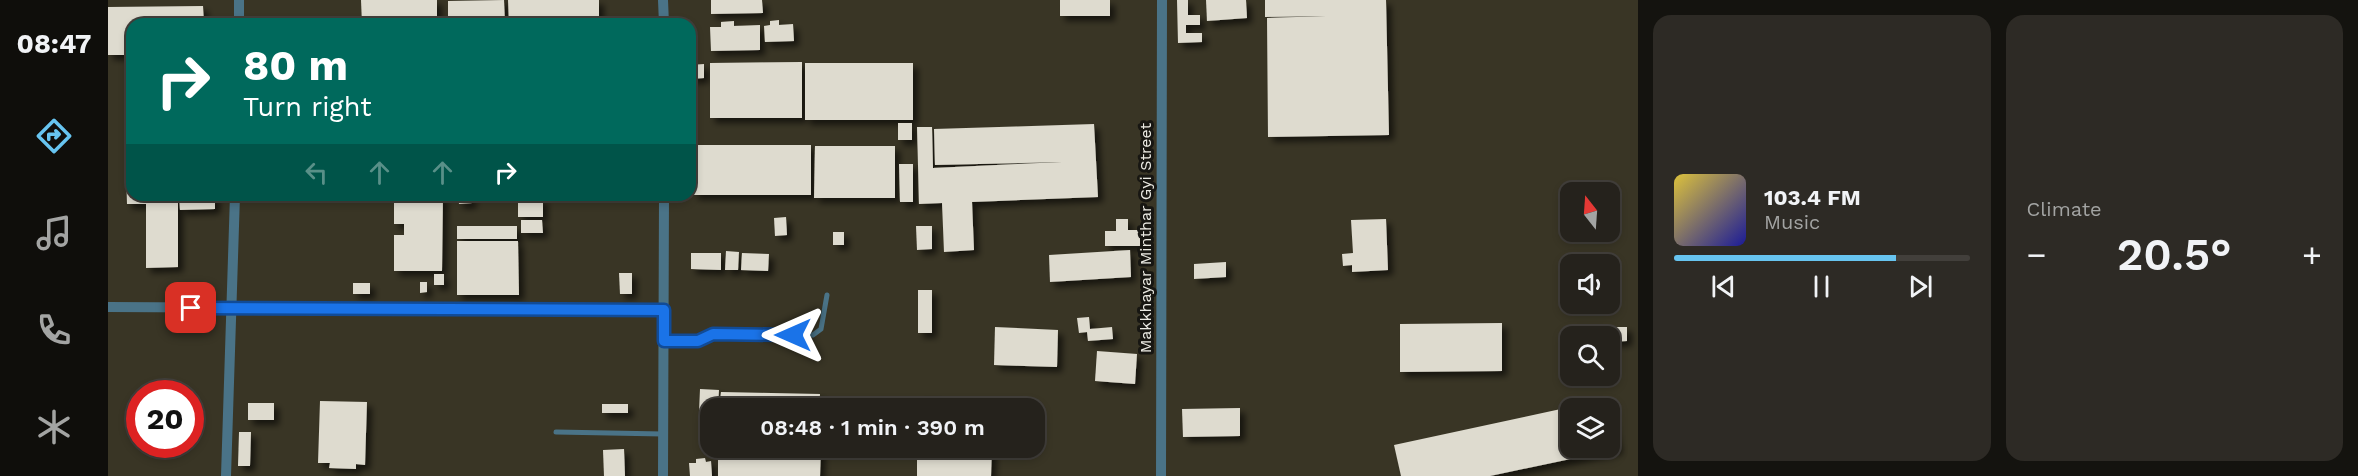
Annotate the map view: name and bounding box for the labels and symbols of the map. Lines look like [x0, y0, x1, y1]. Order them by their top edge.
street label: Makkhayar Minthar Gyi Street [1136, 122, 1155, 353]
north arrow [1560, 182, 1620, 242]
pin [165, 282, 216, 333]
position arrow [761, 303, 825, 367]
speed limit sign: 20 [126, 380, 204, 458]

